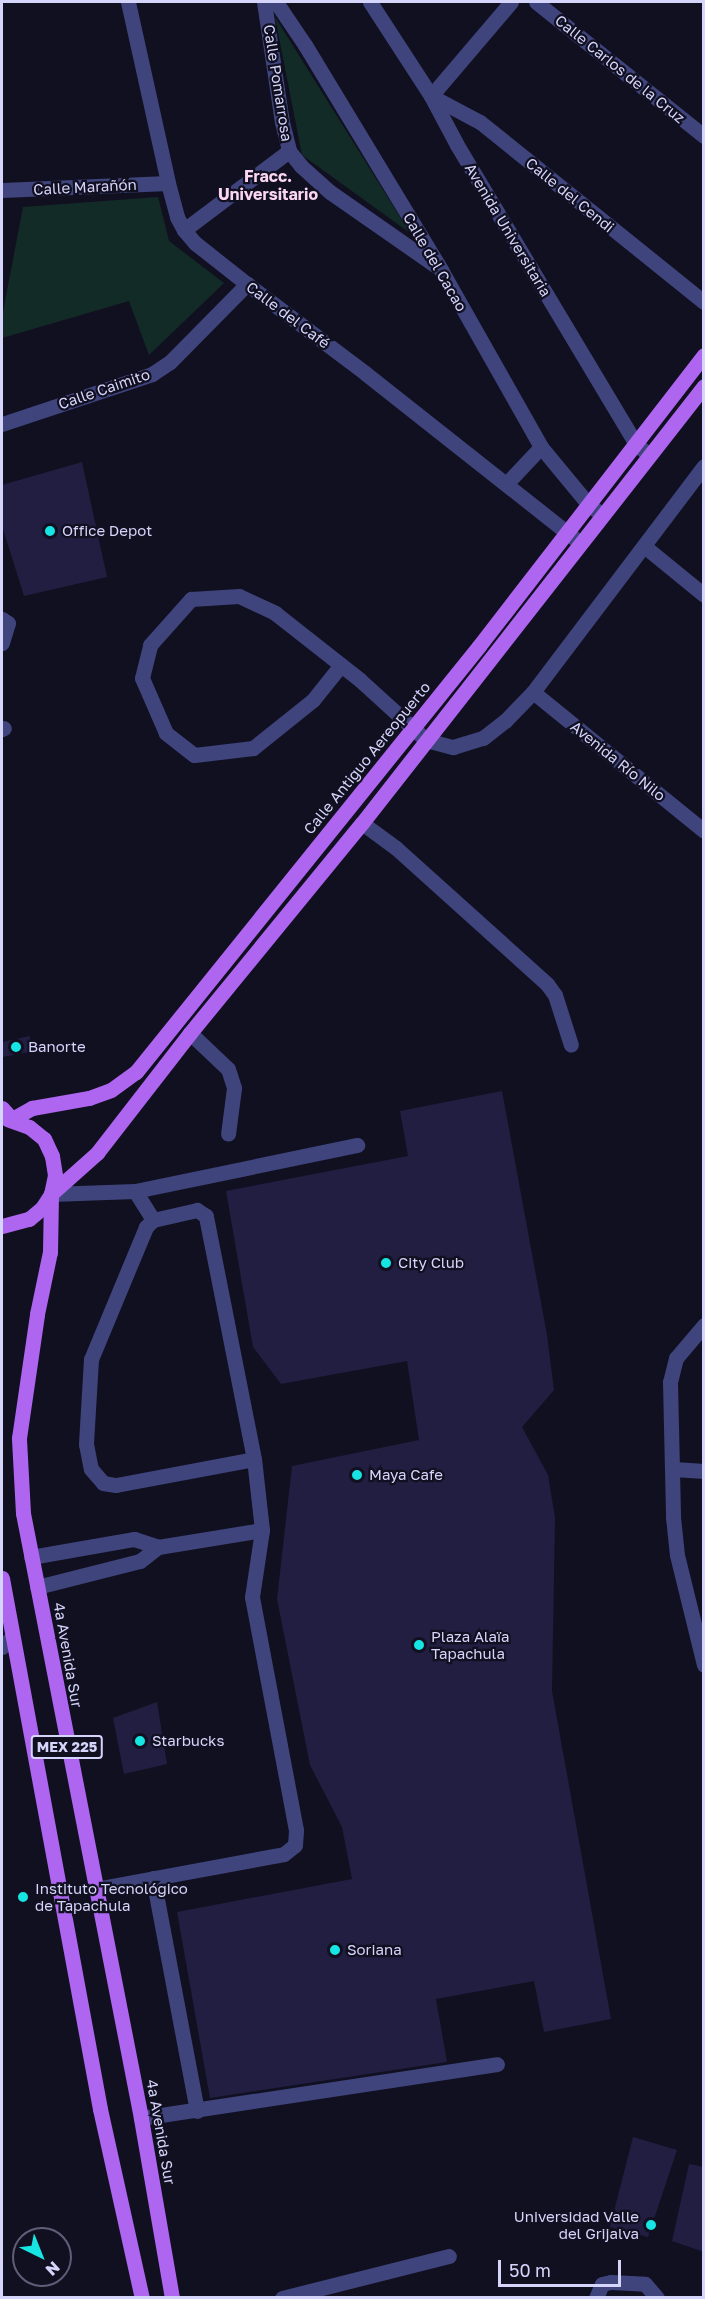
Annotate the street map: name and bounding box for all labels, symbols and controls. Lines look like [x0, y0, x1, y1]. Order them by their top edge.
street label: Calle Carlos de la Cruz [551, 11, 689, 127]
street label: Calle Pomarrosa [260, 23, 296, 143]
street label: Calle del Cendi [522, 154, 618, 236]
street label: Avenida Universitaria [461, 160, 555, 300]
district label: Fracc. Universitario [218, 166, 318, 204]
street label: Calle Marañón [33, 175, 137, 199]
street label: Calle del Cacao [399, 209, 471, 315]
street label: Calle del Café [243, 278, 333, 352]
street label: Calle Caimito [56, 365, 152, 413]
place label: Office Depot [62, 522, 152, 540]
marker: Office Depot [43, 524, 57, 538]
street label: Calle Antiguo Aereopuerto [300, 678, 434, 838]
street label: Avenida Río Nilo [567, 717, 669, 805]
place label: Banorte [28, 1038, 86, 1056]
marker: Banorte [9, 1040, 23, 1054]
place label: City Club [398, 1254, 464, 1272]
marker: City Club [379, 1256, 393, 1270]
place label: Maya Cafe [369, 1466, 443, 1484]
marker: Maya Cafe [350, 1468, 364, 1482]
street label: 4a Avenida Sur [50, 1601, 86, 1709]
place label: Plaza Alaïa Tapachula [431, 1627, 509, 1662]
marker: Plaza Alaïa Tapachula [412, 1638, 426, 1652]
place label: Starbucks [152, 1732, 225, 1750]
marker: Starbucks [133, 1734, 147, 1748]
road number: MEX 225 [29, 1736, 104, 1758]
place label: Instituto Tecnológico de Tapachula [35, 1879, 188, 1914]
marker: Instituto Tecnológico de Tapachula [16, 1890, 30, 1904]
place label: Soriana [347, 1941, 402, 1959]
marker: Soriana [328, 1943, 342, 1957]
street label: 4a Avenida Sur [143, 2078, 179, 2186]
place label: Universidad Valle del Grijalva [514, 2207, 639, 2242]
marker: Universidad Valle del Grijalva [644, 2218, 658, 2232]
north arrow [12, 2227, 72, 2287]
scale bar [501, 2248, 624, 2286]
text: N [42, 2257, 64, 2280]
text: 50 m [509, 2259, 551, 2281]

